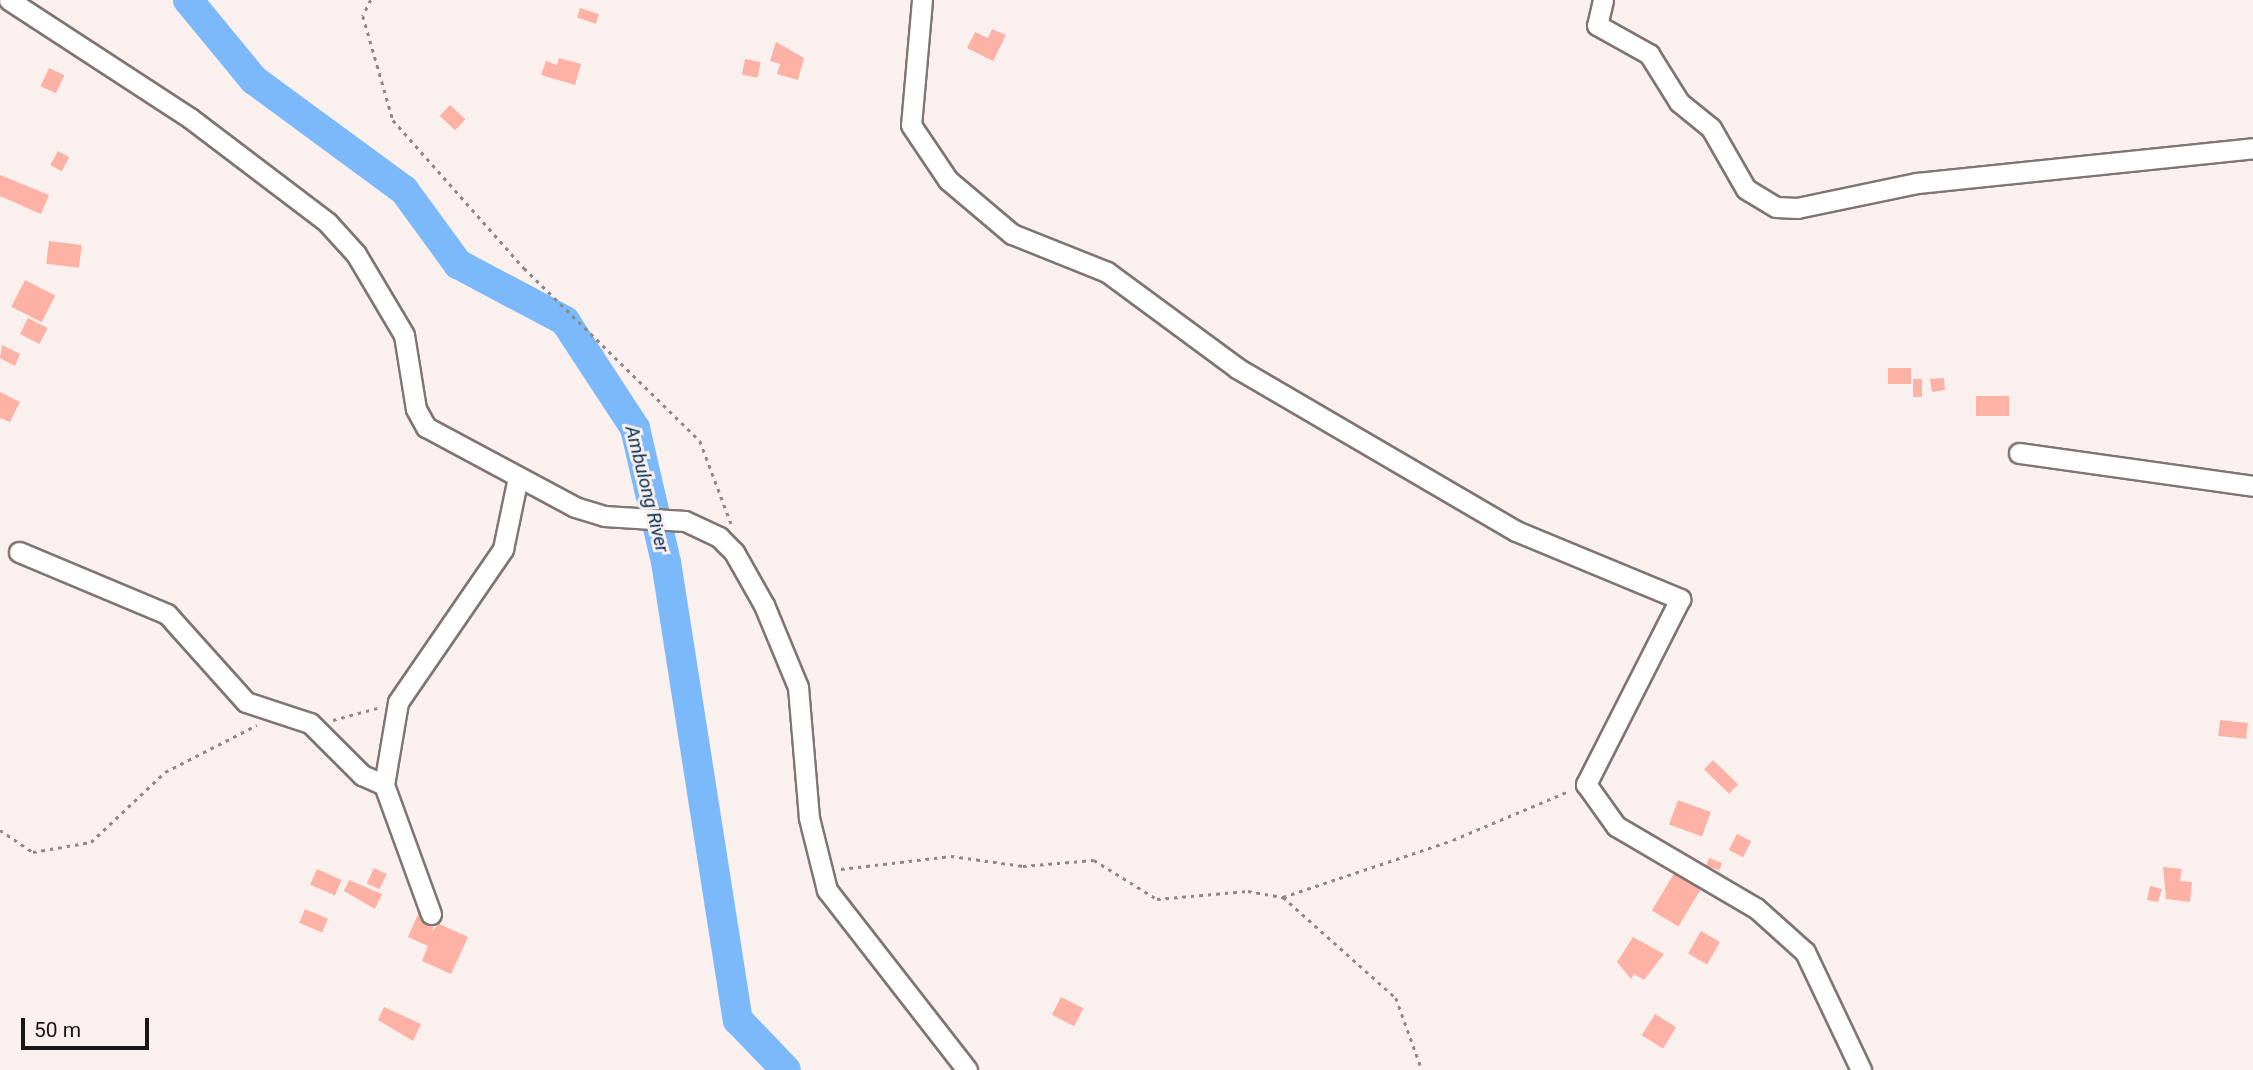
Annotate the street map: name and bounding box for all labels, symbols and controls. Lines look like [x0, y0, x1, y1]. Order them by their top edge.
water label: Ambulong River [620, 423, 674, 555]
scale bar [24, 1004, 152, 1048]
text: 50 m [34, 1018, 81, 1042]

